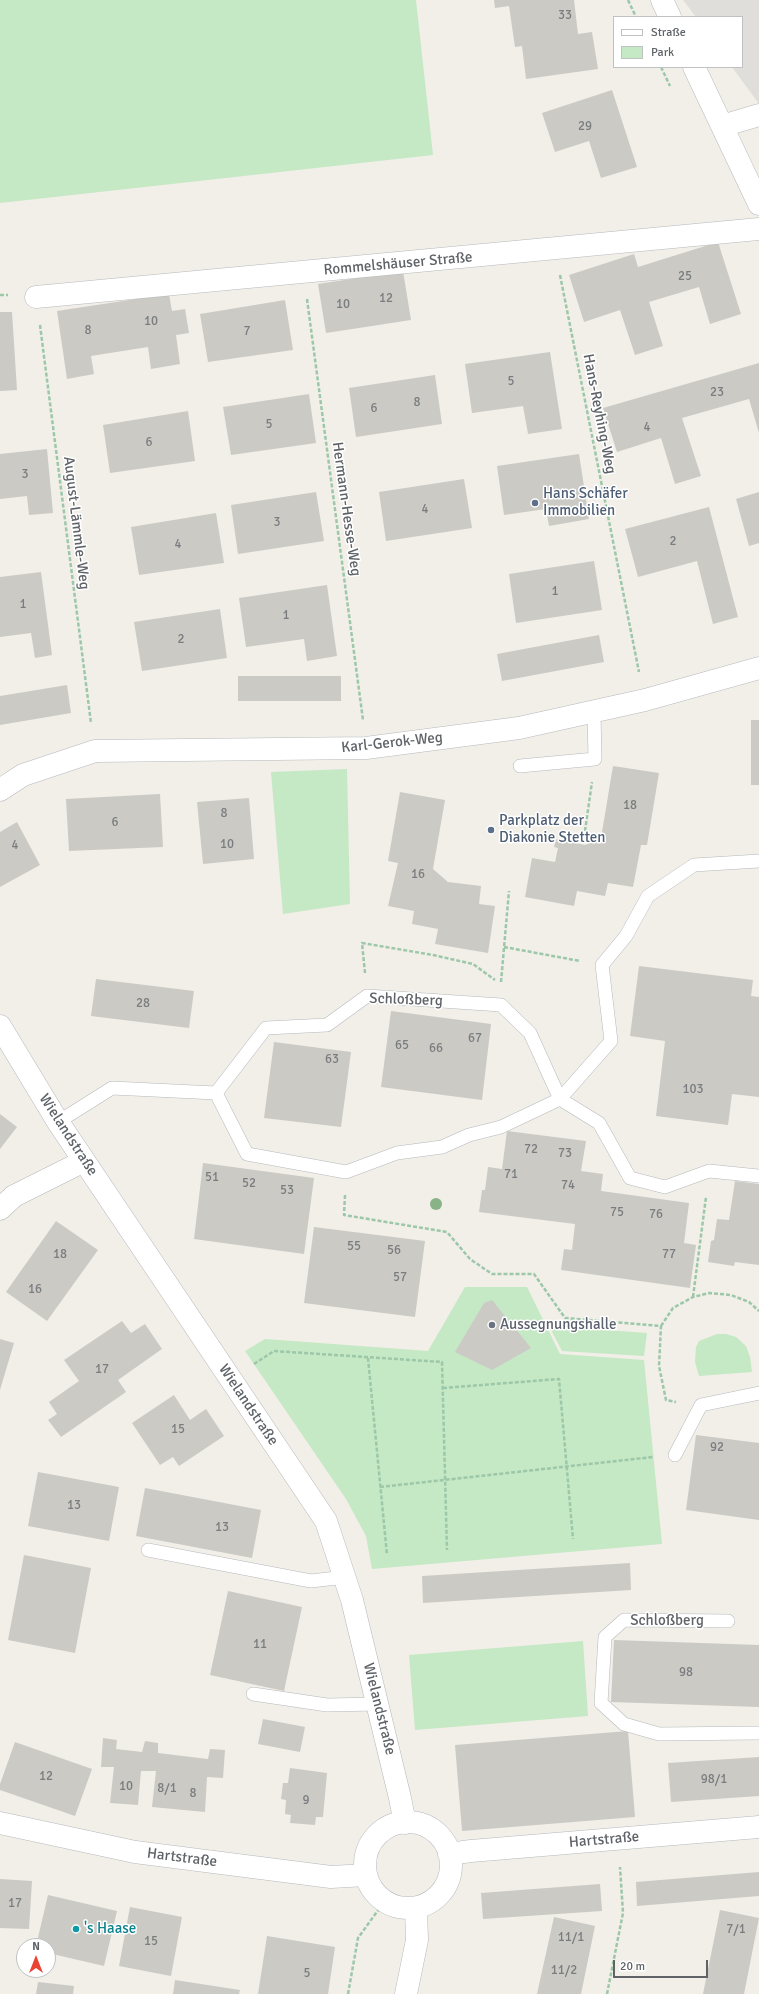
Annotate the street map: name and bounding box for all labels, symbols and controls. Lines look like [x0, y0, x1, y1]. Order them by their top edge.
house number: 33 [558, 8, 572, 24]
legend [613, 16, 743, 68]
text: Straße [651, 25, 686, 40]
text: Park [651, 45, 674, 60]
house number: 29 [578, 119, 592, 135]
street label: Rommelshäuser Straße [323, 249, 473, 279]
house number: 25 [678, 269, 692, 285]
house number: 12 [379, 291, 393, 307]
house number: 10 [336, 297, 350, 313]
house number: 10 [144, 314, 158, 330]
house number: 8 [84, 323, 92, 339]
house number: 7 [243, 324, 251, 340]
street label: Hans-Reyhing-Weg [579, 352, 619, 476]
house number: 5 [507, 374, 515, 390]
house number: 23 [710, 385, 724, 401]
house number: 8 [413, 395, 421, 411]
house number: 6 [370, 401, 378, 417]
house number: 5 [265, 417, 273, 433]
house number: 4 [643, 420, 651, 436]
house number: 6 [145, 435, 153, 451]
street label: Hermann-Hesse-Weg [328, 441, 364, 577]
street label: August-Lämmle-Weg [59, 455, 93, 591]
house number: 3 [21, 467, 29, 483]
place label: Hans Schäfer Immobilien [543, 485, 628, 520]
marker: Hans Schäfer Immobilien [530, 498, 540, 508]
house number: 4 [421, 502, 429, 518]
house number: 3 [273, 515, 281, 531]
house number: 2 [669, 534, 677, 550]
house number: 4 [174, 537, 182, 553]
house number: 1 [551, 584, 559, 600]
house number: 1 [19, 597, 27, 613]
house number: 1 [282, 608, 290, 624]
house number: 2 [177, 632, 185, 648]
street label: Karl-Gerok-Weg [340, 729, 444, 757]
house number: 18 [623, 798, 637, 814]
house number: 8 [220, 806, 228, 822]
place label: Parkplatz der Diakonie Stetten [499, 812, 605, 847]
house number: 6 [111, 815, 119, 831]
marker: Parkplatz der Diakonie Stetten [486, 825, 496, 835]
house number: 10 [220, 837, 234, 853]
house number: 4 [11, 838, 19, 854]
house number: 16 [411, 867, 425, 883]
street label: Schloßberg [369, 990, 443, 1010]
house number: 28 [136, 996, 150, 1012]
house number: 67 [468, 1031, 482, 1047]
house number: 65 [395, 1038, 409, 1054]
house number: 66 [429, 1041, 443, 1057]
house number: 63 [325, 1052, 339, 1068]
house number: 103 [682, 1082, 704, 1098]
street label: Wielandstraße [35, 1091, 101, 1179]
house number: 72 [524, 1142, 538, 1158]
house number: 73 [558, 1146, 572, 1162]
house number: 71 [504, 1167, 518, 1183]
house number: 51 [205, 1170, 219, 1186]
house number: 52 [242, 1176, 256, 1192]
house number: 74 [561, 1178, 575, 1194]
house number: 53 [280, 1183, 294, 1199]
house number: 75 [610, 1205, 624, 1221]
house number: 76 [649, 1207, 663, 1223]
house number: 55 [347, 1239, 361, 1255]
house number: 56 [387, 1243, 401, 1259]
house number: 18 [53, 1247, 67, 1263]
house number: 77 [662, 1247, 676, 1263]
house number: 57 [393, 1270, 407, 1286]
house number: 16 [28, 1282, 42, 1298]
place label: Aussegnungshalle [500, 1316, 617, 1334]
marker: Aussegnungshalle [487, 1320, 497, 1330]
street label: Wielandstraße [214, 1361, 282, 1449]
house number: 17 [95, 1362, 109, 1378]
house number: 15 [171, 1422, 185, 1438]
house number: 92 [710, 1440, 724, 1456]
house number: 13 [67, 1498, 81, 1514]
house number: 13 [215, 1520, 229, 1536]
street label: Schloßberg [630, 1612, 704, 1630]
house number: 11 [253, 1637, 267, 1653]
street label: Wielandstraße [359, 1661, 399, 1757]
house number: 98 [679, 1665, 693, 1681]
house number: 12 [39, 1769, 53, 1785]
house number: 98/1 [701, 1772, 727, 1788]
house number: 10 [119, 1779, 133, 1795]
house number: 8/1 [157, 1781, 177, 1797]
house number: 8 [189, 1786, 197, 1802]
house number: 9 [302, 1793, 310, 1809]
street label: Hartstraße [568, 1828, 640, 1852]
street label: Hartstraße [146, 1845, 218, 1871]
house number: 17 [8, 1896, 22, 1912]
place label: 's Haase [84, 1920, 136, 1938]
house number: 7/1 [726, 1922, 746, 1938]
marker: 's Haase [71, 1924, 81, 1934]
house number: 11/1 [558, 1930, 584, 1946]
house number: 15 [144, 1934, 158, 1950]
north arrow [16, 1938, 56, 1978]
text: N [32, 1940, 40, 1953]
scale bar [615, 1952, 710, 1978]
text: 20 m [620, 1959, 645, 1974]
house number: 11/2 [551, 1963, 577, 1979]
house number: 5 [303, 1966, 311, 1982]

